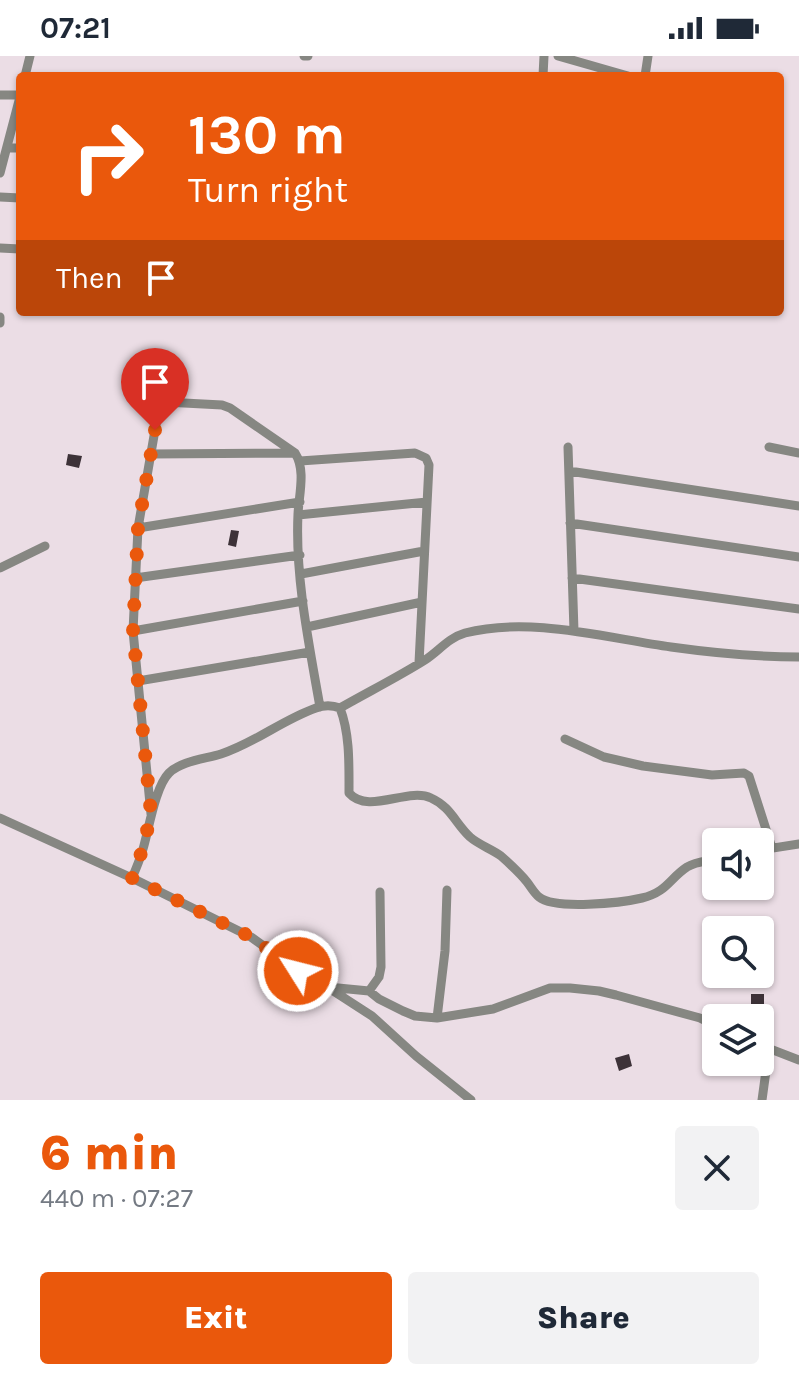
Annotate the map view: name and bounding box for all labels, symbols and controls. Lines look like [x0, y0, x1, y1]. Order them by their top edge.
text: 07:21 [40, 10, 111, 46]
text: 130 m [188, 102, 346, 167]
icon: right [56, 104, 160, 208]
text: Turn right [188, 169, 348, 211]
icon: arrive [139, 256, 183, 300]
text: Then [56, 260, 123, 296]
pin [121, 348, 189, 430]
icon: arrive [133, 360, 177, 404]
map controls [702, 828, 774, 1076]
button: sound [702, 828, 774, 900]
button: search [702, 916, 774, 988]
position arrow [256, 929, 340, 1013]
button: layers [702, 1004, 774, 1076]
text: 6 min [40, 1125, 178, 1181]
button: close [675, 1126, 759, 1210]
text: 440 m · 07:27 [40, 1183, 193, 1214]
button: Exit [40, 1272, 392, 1364]
button: Share [408, 1272, 759, 1364]

